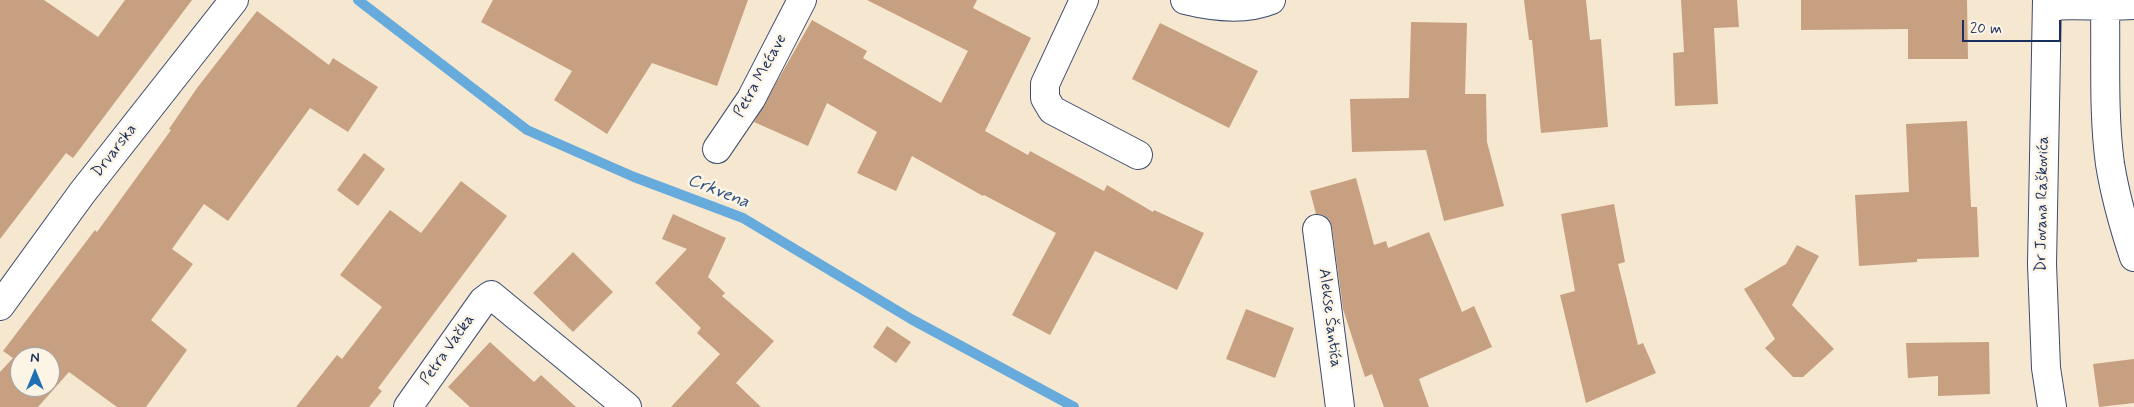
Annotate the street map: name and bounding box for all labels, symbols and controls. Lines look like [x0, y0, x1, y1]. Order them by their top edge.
scale bar [1964, 10, 2063, 42]
text: 20 m [1970, 19, 2002, 39]
street label: Petra Mećave [730, 31, 792, 121]
street label: Drvarska [88, 121, 142, 181]
street label: Dr Jovana Raškovića [2032, 136, 2054, 272]
water label: Crkvena [684, 170, 752, 214]
street label: Alekse Šantića [1313, 267, 1345, 369]
street label: Petra Vačka [417, 311, 479, 389]
north arrow [10, 347, 60, 397]
text: N [30, 349, 40, 367]

